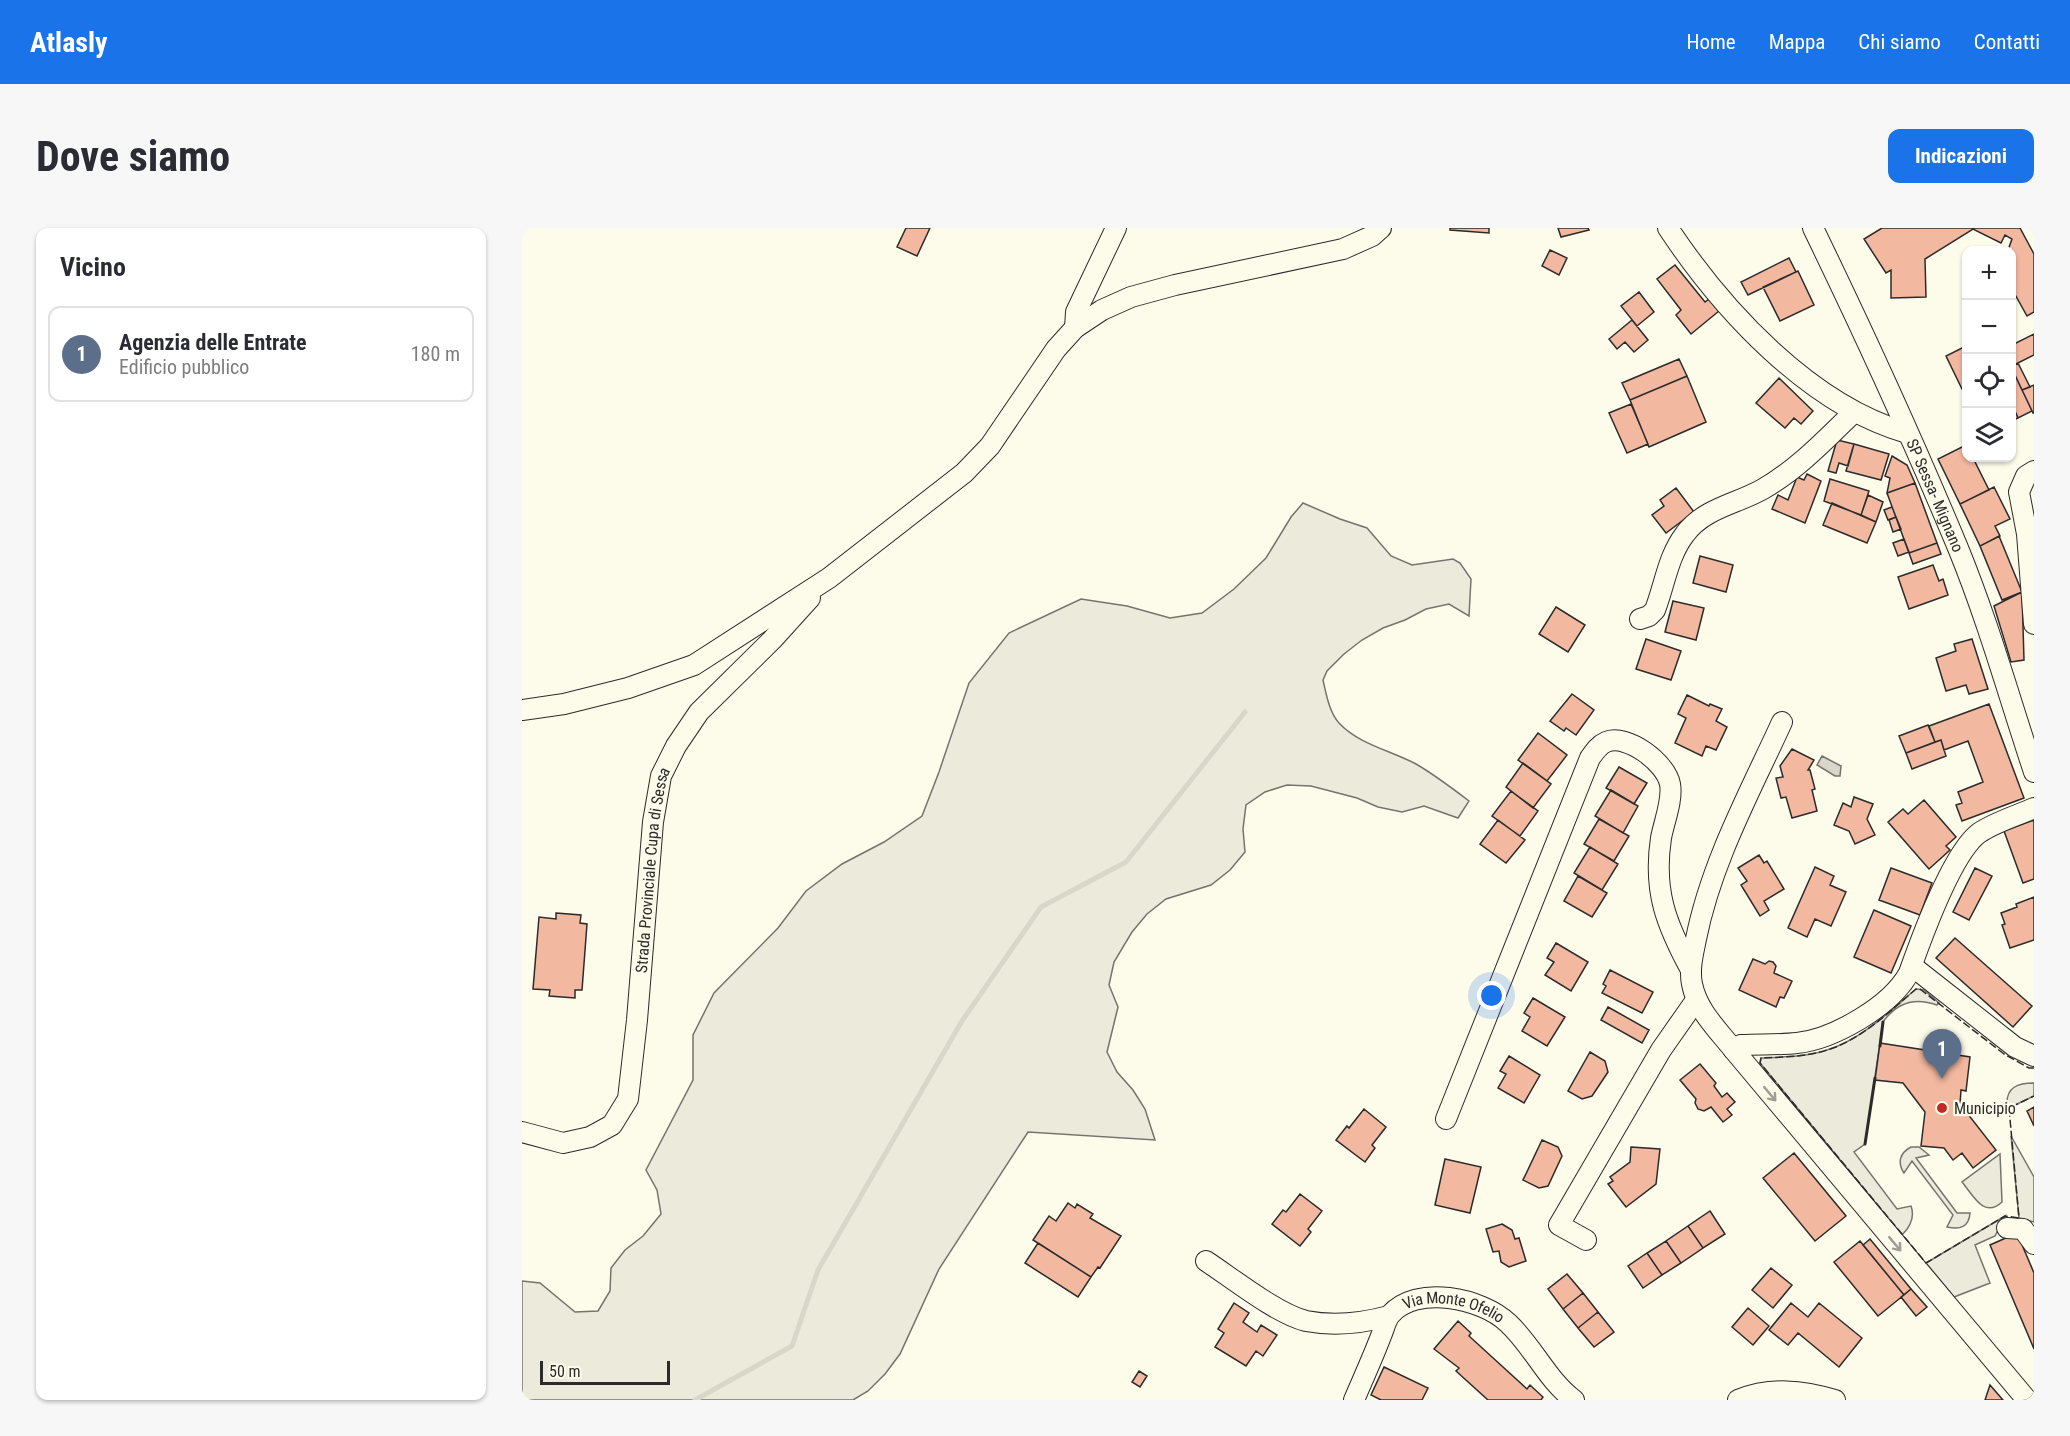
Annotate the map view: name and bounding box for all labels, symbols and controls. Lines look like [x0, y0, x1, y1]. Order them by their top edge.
text: Atlasly [30, 26, 108, 59]
text: Home [1686, 30, 1736, 54]
text: Mappa [1769, 30, 1825, 54]
text: Chi siamo [1858, 30, 1941, 54]
text: Contatti [1974, 30, 2040, 54]
button: Indicazioni [1888, 129, 2034, 183]
text: Dove siamo [36, 132, 230, 181]
map controls [1962, 246, 2016, 462]
button: + [1962, 246, 2016, 300]
text: Vicino [60, 252, 126, 282]
button: − [1962, 300, 2016, 354]
text: Agenzia delle Entrate [119, 330, 307, 355]
text: 1 [76, 342, 87, 366]
text: 180 m [411, 342, 460, 366]
button: locate [1962, 354, 2016, 408]
text: Edificio pubblico [119, 355, 249, 379]
button: layers [1962, 408, 2016, 462]
street label: SP Sessa- Mignano [1902, 436, 1968, 555]
street label: Strada Provinciale Cupa di Sessa [632, 764, 674, 974]
your location [1477, 981, 1506, 1010]
pin: 1 [1922, 1030, 1962, 1079]
one-way arrow [1764, 1086, 1777, 1102]
place label: Municipio [1954, 1099, 2016, 1118]
marker: Municipio [1935, 1101, 1949, 1115]
one-way arrow [1888, 1236, 1902, 1251]
street label: Via Monte Ofelio [1400, 1288, 1508, 1327]
scale bar [540, 1358, 670, 1386]
text: 50 m [549, 1362, 581, 1381]

